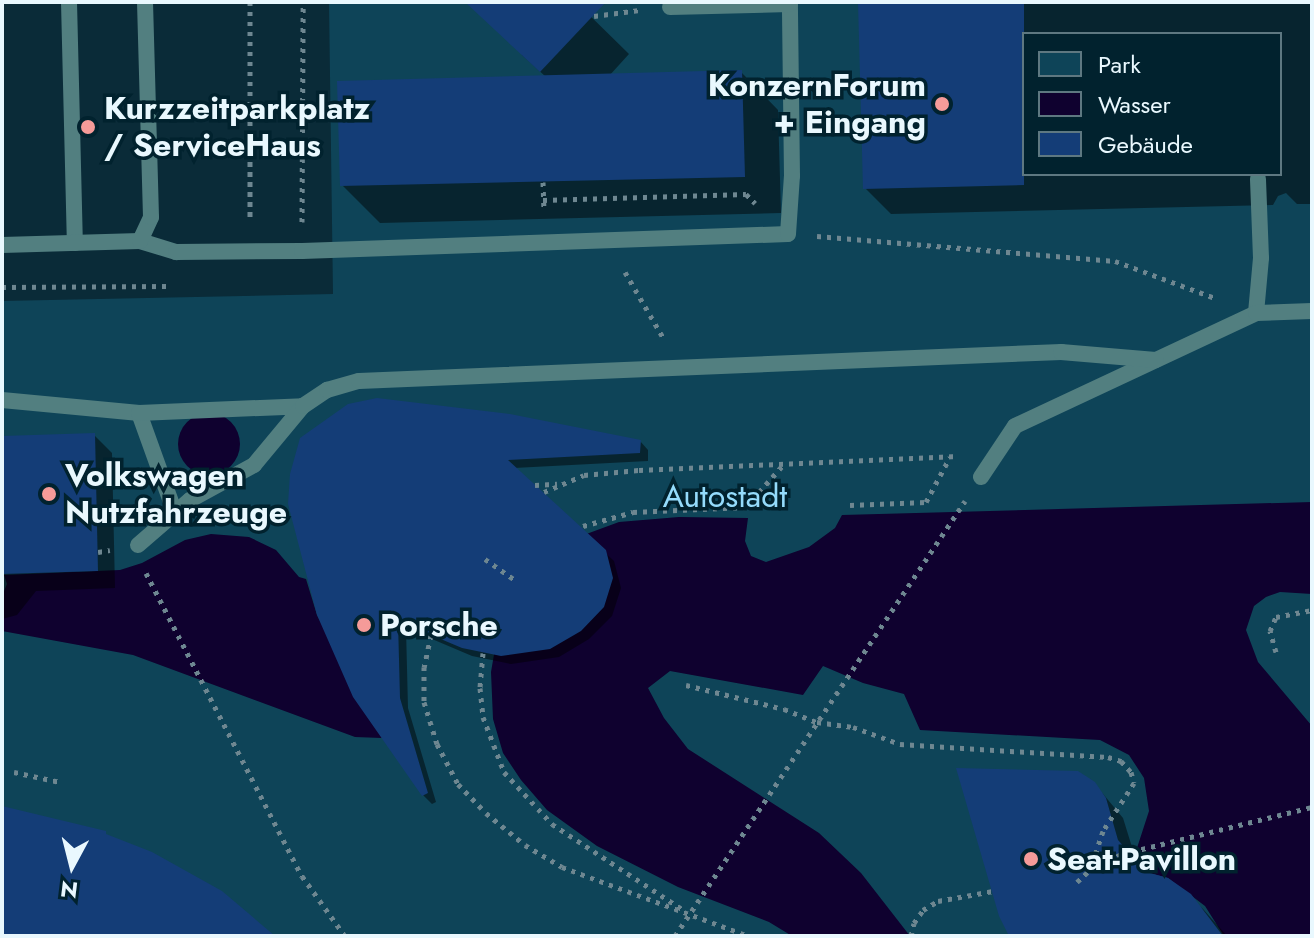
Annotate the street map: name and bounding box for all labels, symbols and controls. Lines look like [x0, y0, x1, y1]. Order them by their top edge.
legend [1022, 32, 1282, 176]
text: Park [1098, 47, 1141, 82]
place label: KonzernForum + Eingang [708, 67, 926, 142]
text: Wasser [1098, 87, 1171, 122]
place label: Kurzzeitparkplatz / ServiceHaus [104, 90, 370, 165]
marker: KonzernForum + Eingang [933, 95, 951, 113]
marker: Kurzzeitparkplatz / ServiceHaus [79, 118, 97, 136]
text: Gebäude [1098, 127, 1193, 162]
place label: Volkswagen Nutzfahrzeuge [65, 457, 287, 532]
park label: Autostadt [663, 477, 787, 515]
marker: Volkswagen Nutzfahrzeuge [40, 485, 58, 503]
place label: Porsche [380, 606, 498, 644]
marker: Porsche [355, 616, 373, 634]
north arrow [32, 826, 112, 906]
place label: Seat-Pavillon [1047, 840, 1236, 878]
marker: Seat-Pavillon [1022, 850, 1040, 868]
text: N [58, 873, 80, 907]

